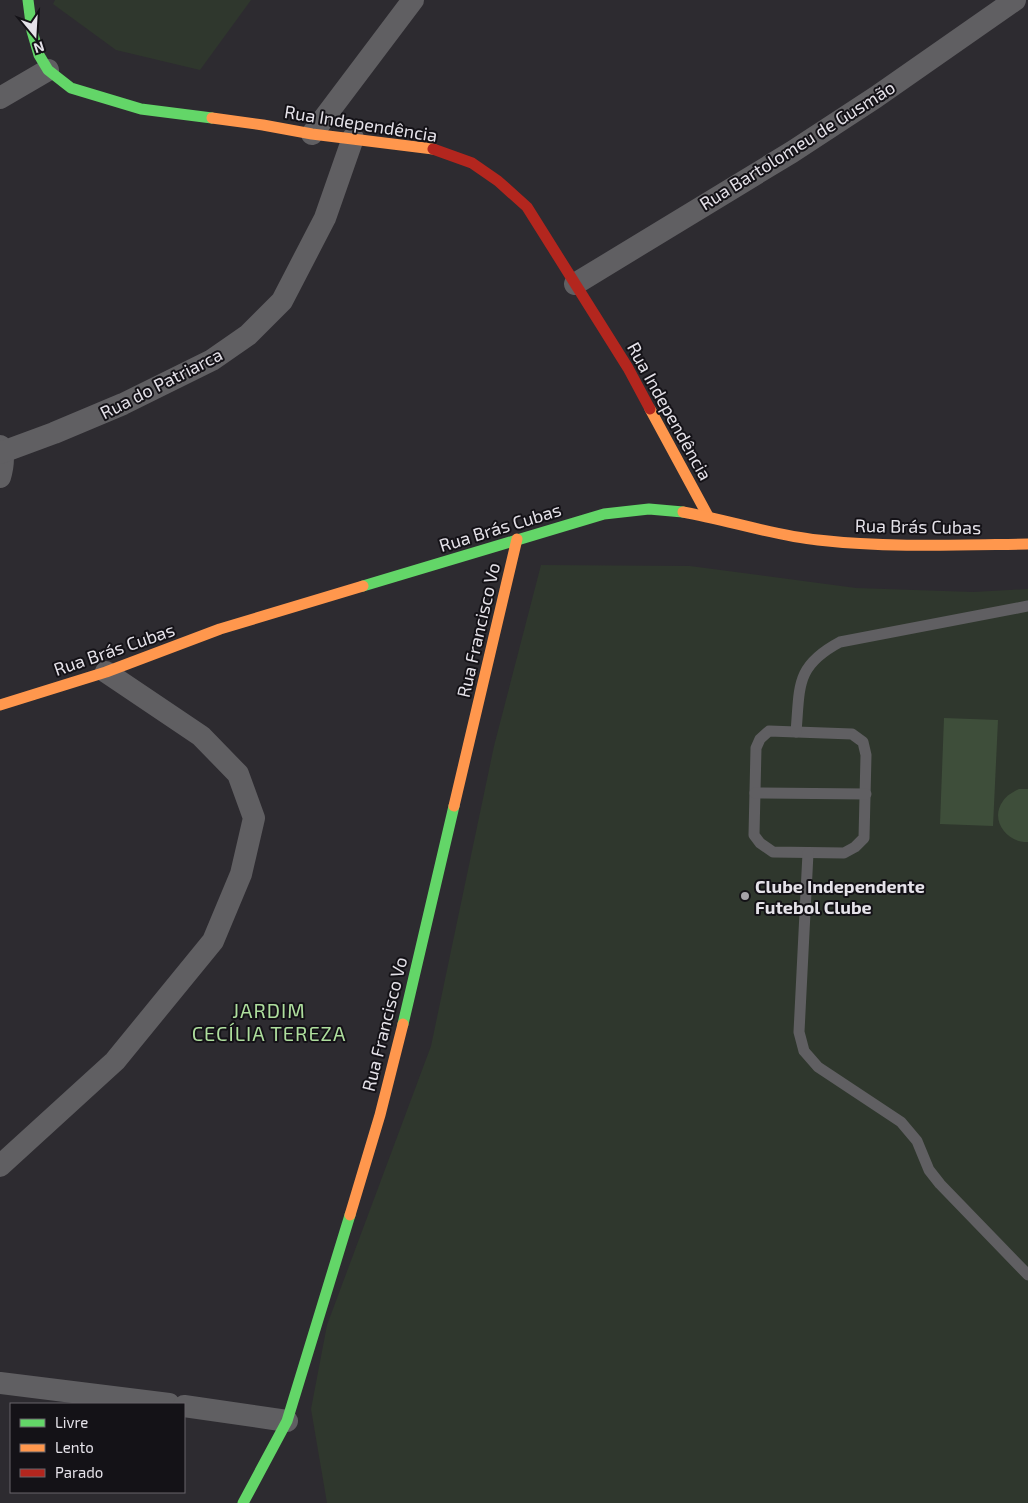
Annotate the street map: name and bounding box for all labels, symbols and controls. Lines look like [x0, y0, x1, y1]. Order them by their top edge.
north arrow [10, 10, 60, 60]
text: N [32, 38, 47, 57]
street label: Rua Bartolomeu de Gusmão [695, 76, 899, 214]
street label: Rua Independência [283, 100, 439, 146]
street label: Rua Independência [623, 338, 717, 484]
street label: Rua do Patriarca [96, 343, 226, 423]
street label: Rua Brás Cubas [436, 498, 564, 556]
street label: Rua Brás Cubas [855, 514, 981, 538]
street label: Rua Francisco Vo [452, 560, 504, 700]
street label: Rua Brás Cubas [51, 618, 177, 680]
place label: Clube Independente Futebol Clube [755, 875, 925, 918]
marker: Clube Independente Futebol Clube [739, 890, 751, 902]
street label: Rua Francisco Vo [357, 955, 411, 1093]
district label: JARDIM CECÍLIA TEREZA [192, 998, 346, 1045]
legend [10, 1403, 185, 1493]
text: Livre [55, 1413, 88, 1431]
text: Lento [55, 1438, 94, 1456]
text: Parado [55, 1463, 103, 1481]

